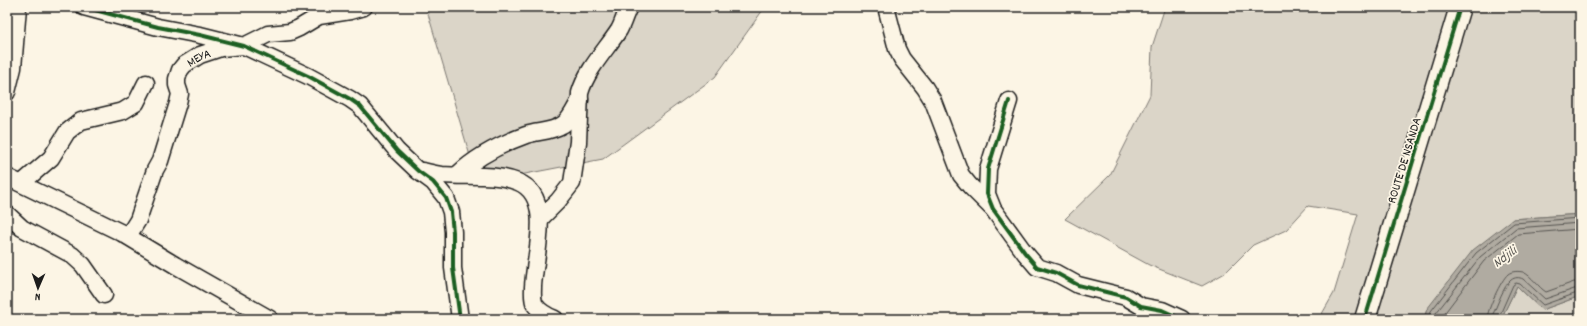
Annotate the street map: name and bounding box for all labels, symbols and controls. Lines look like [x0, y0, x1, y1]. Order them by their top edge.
street label: MEYA [184, 45, 214, 73]
street label: ROUTE DE NSANDA [1383, 115, 1428, 206]
water label: Ndjili [1489, 240, 1523, 273]
north arrow [18, 268, 58, 308]
text: N [34, 288, 41, 304]

